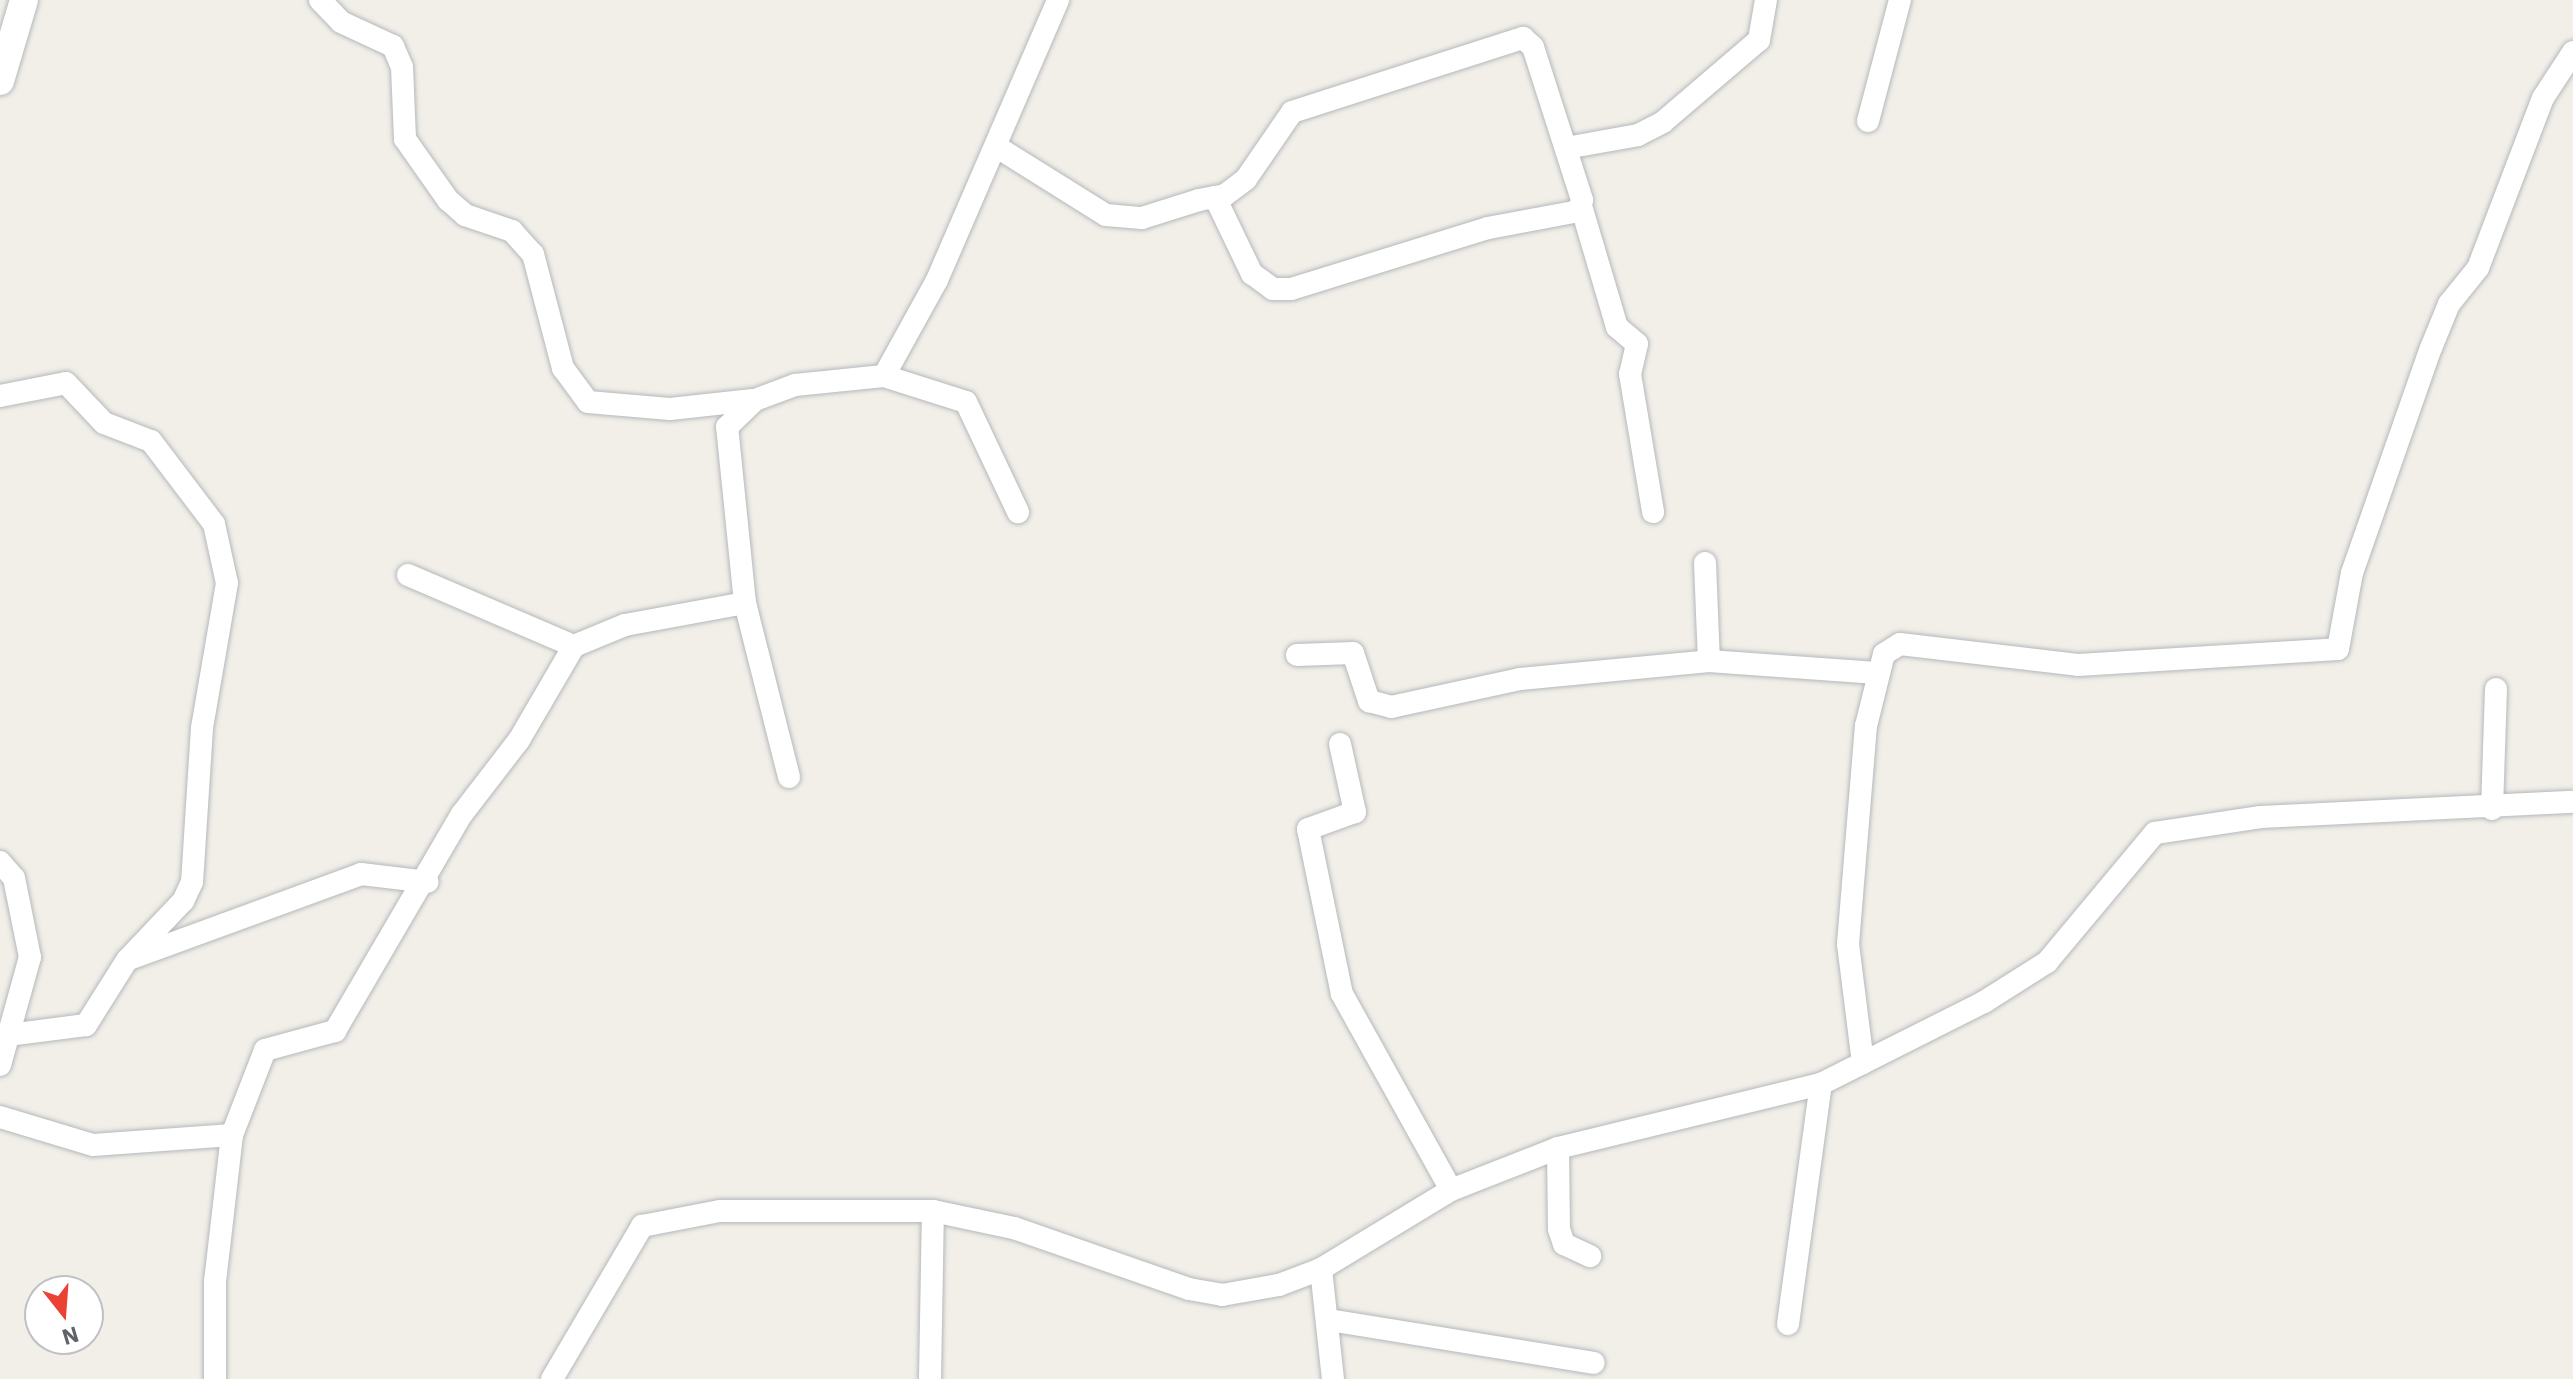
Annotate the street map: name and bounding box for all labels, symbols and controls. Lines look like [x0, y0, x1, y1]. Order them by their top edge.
north arrow [24, 1275, 104, 1355]
text: N [59, 1320, 82, 1353]

